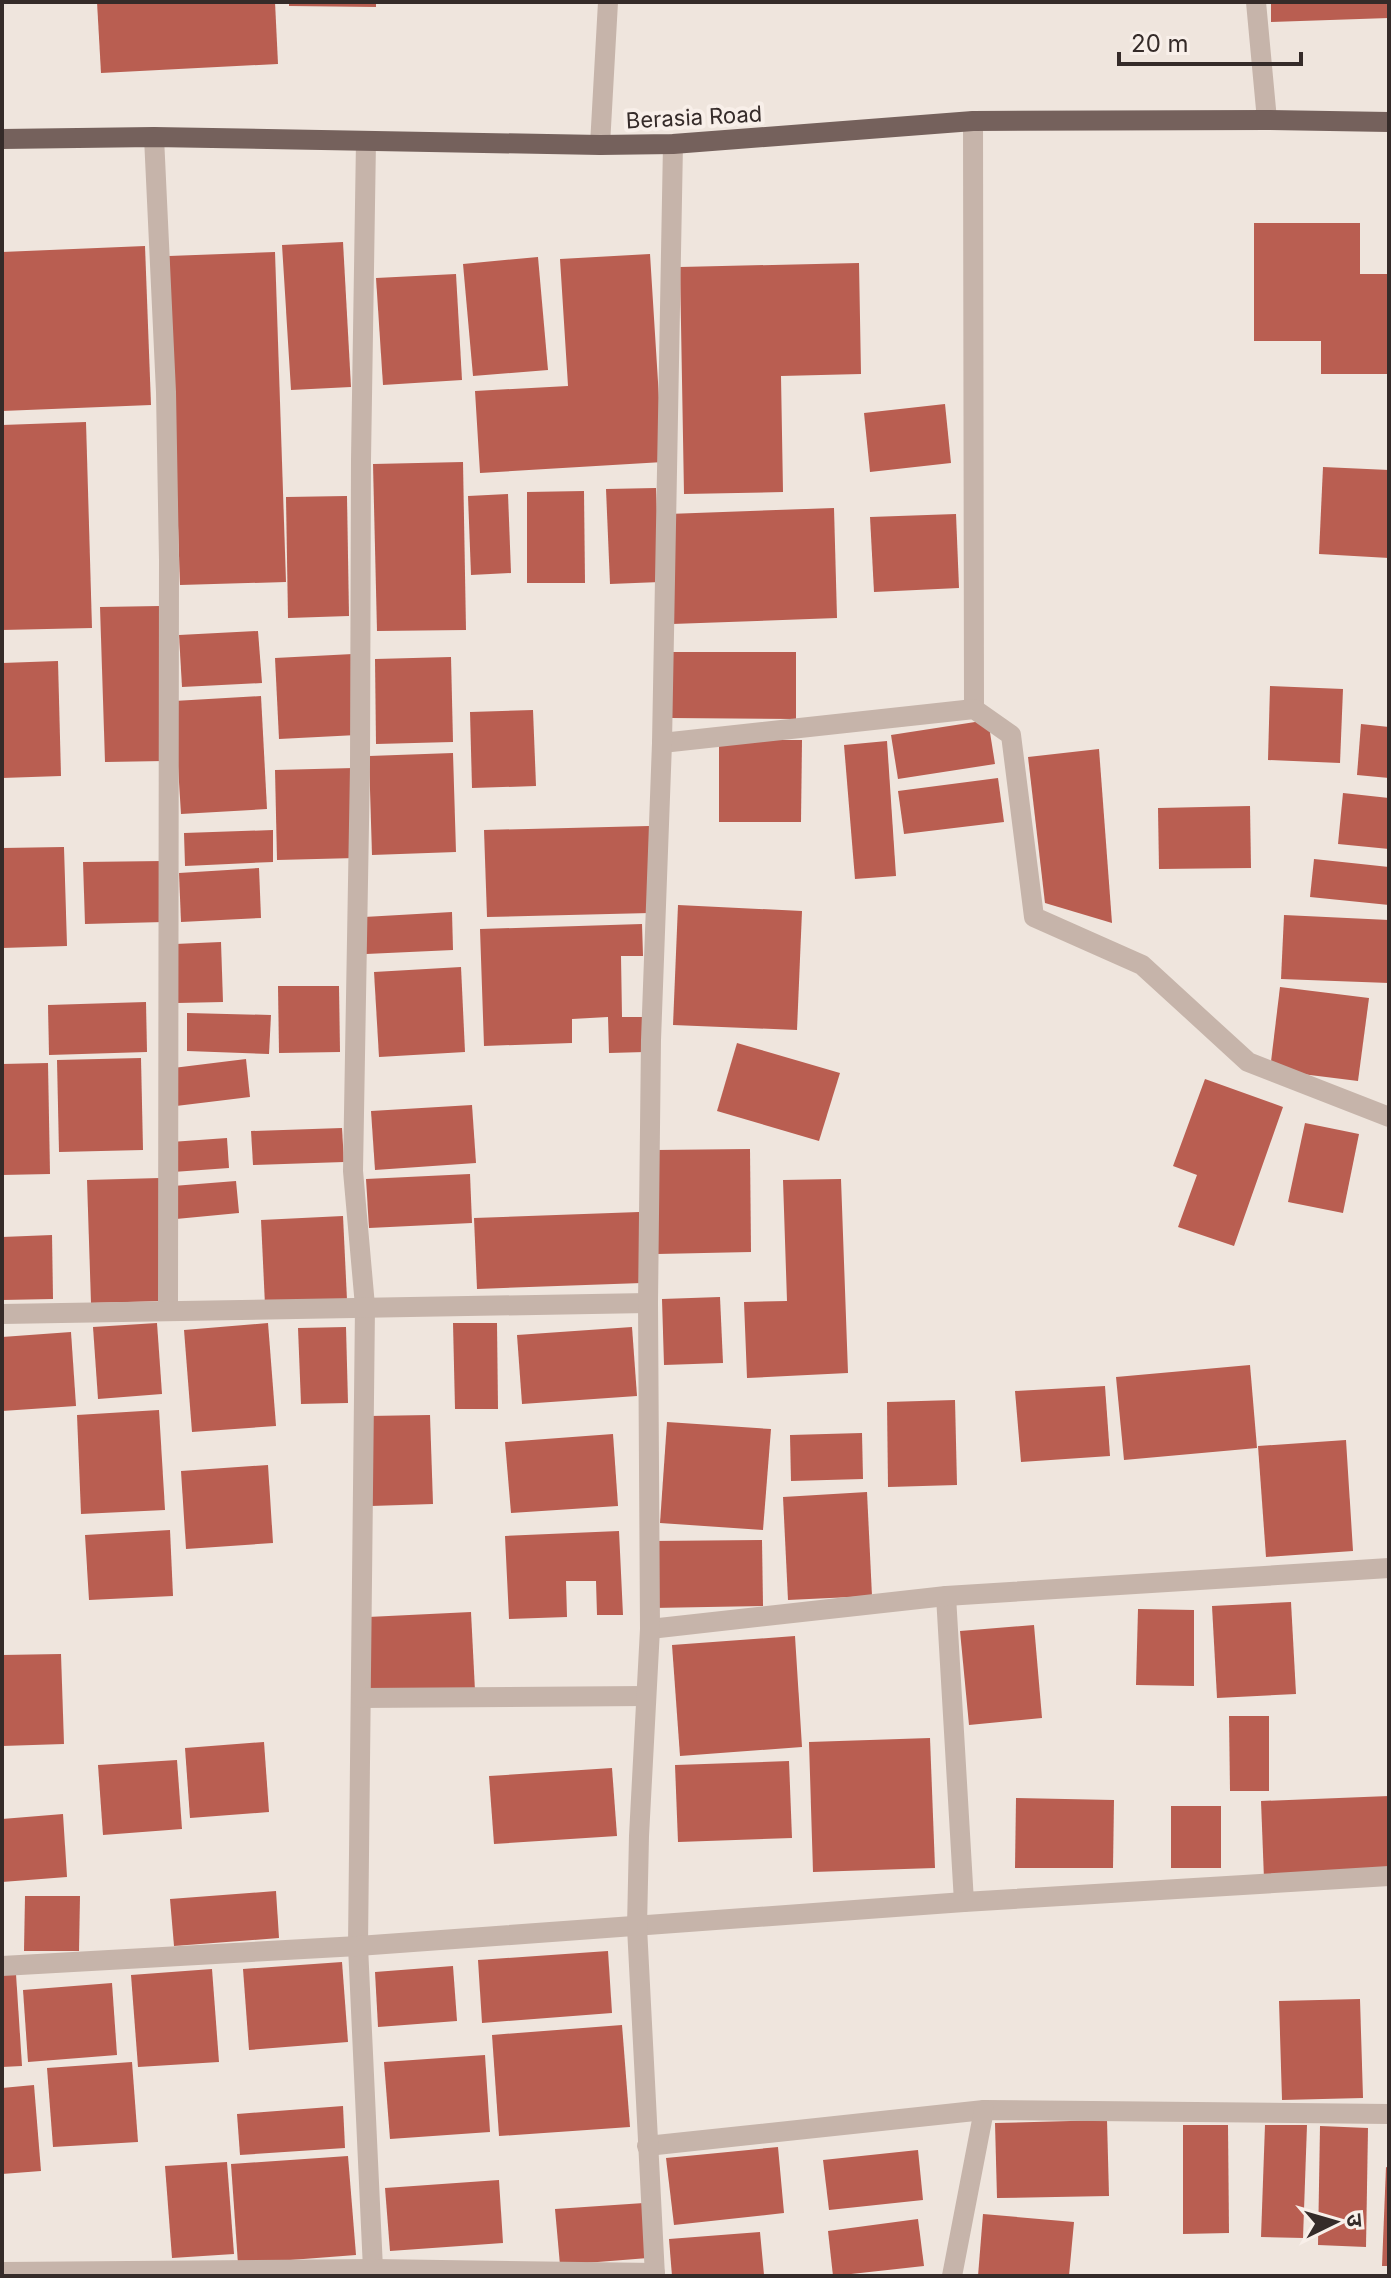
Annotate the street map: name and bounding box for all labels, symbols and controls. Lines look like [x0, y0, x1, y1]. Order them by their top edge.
scale bar [1119, 16, 1301, 66]
text: 20 m [1131, 29, 1189, 58]
street label: Berasia Road [625, 100, 763, 134]
north arrow [1295, 2182, 1375, 2262]
text: उ [1341, 2213, 1369, 2229]

